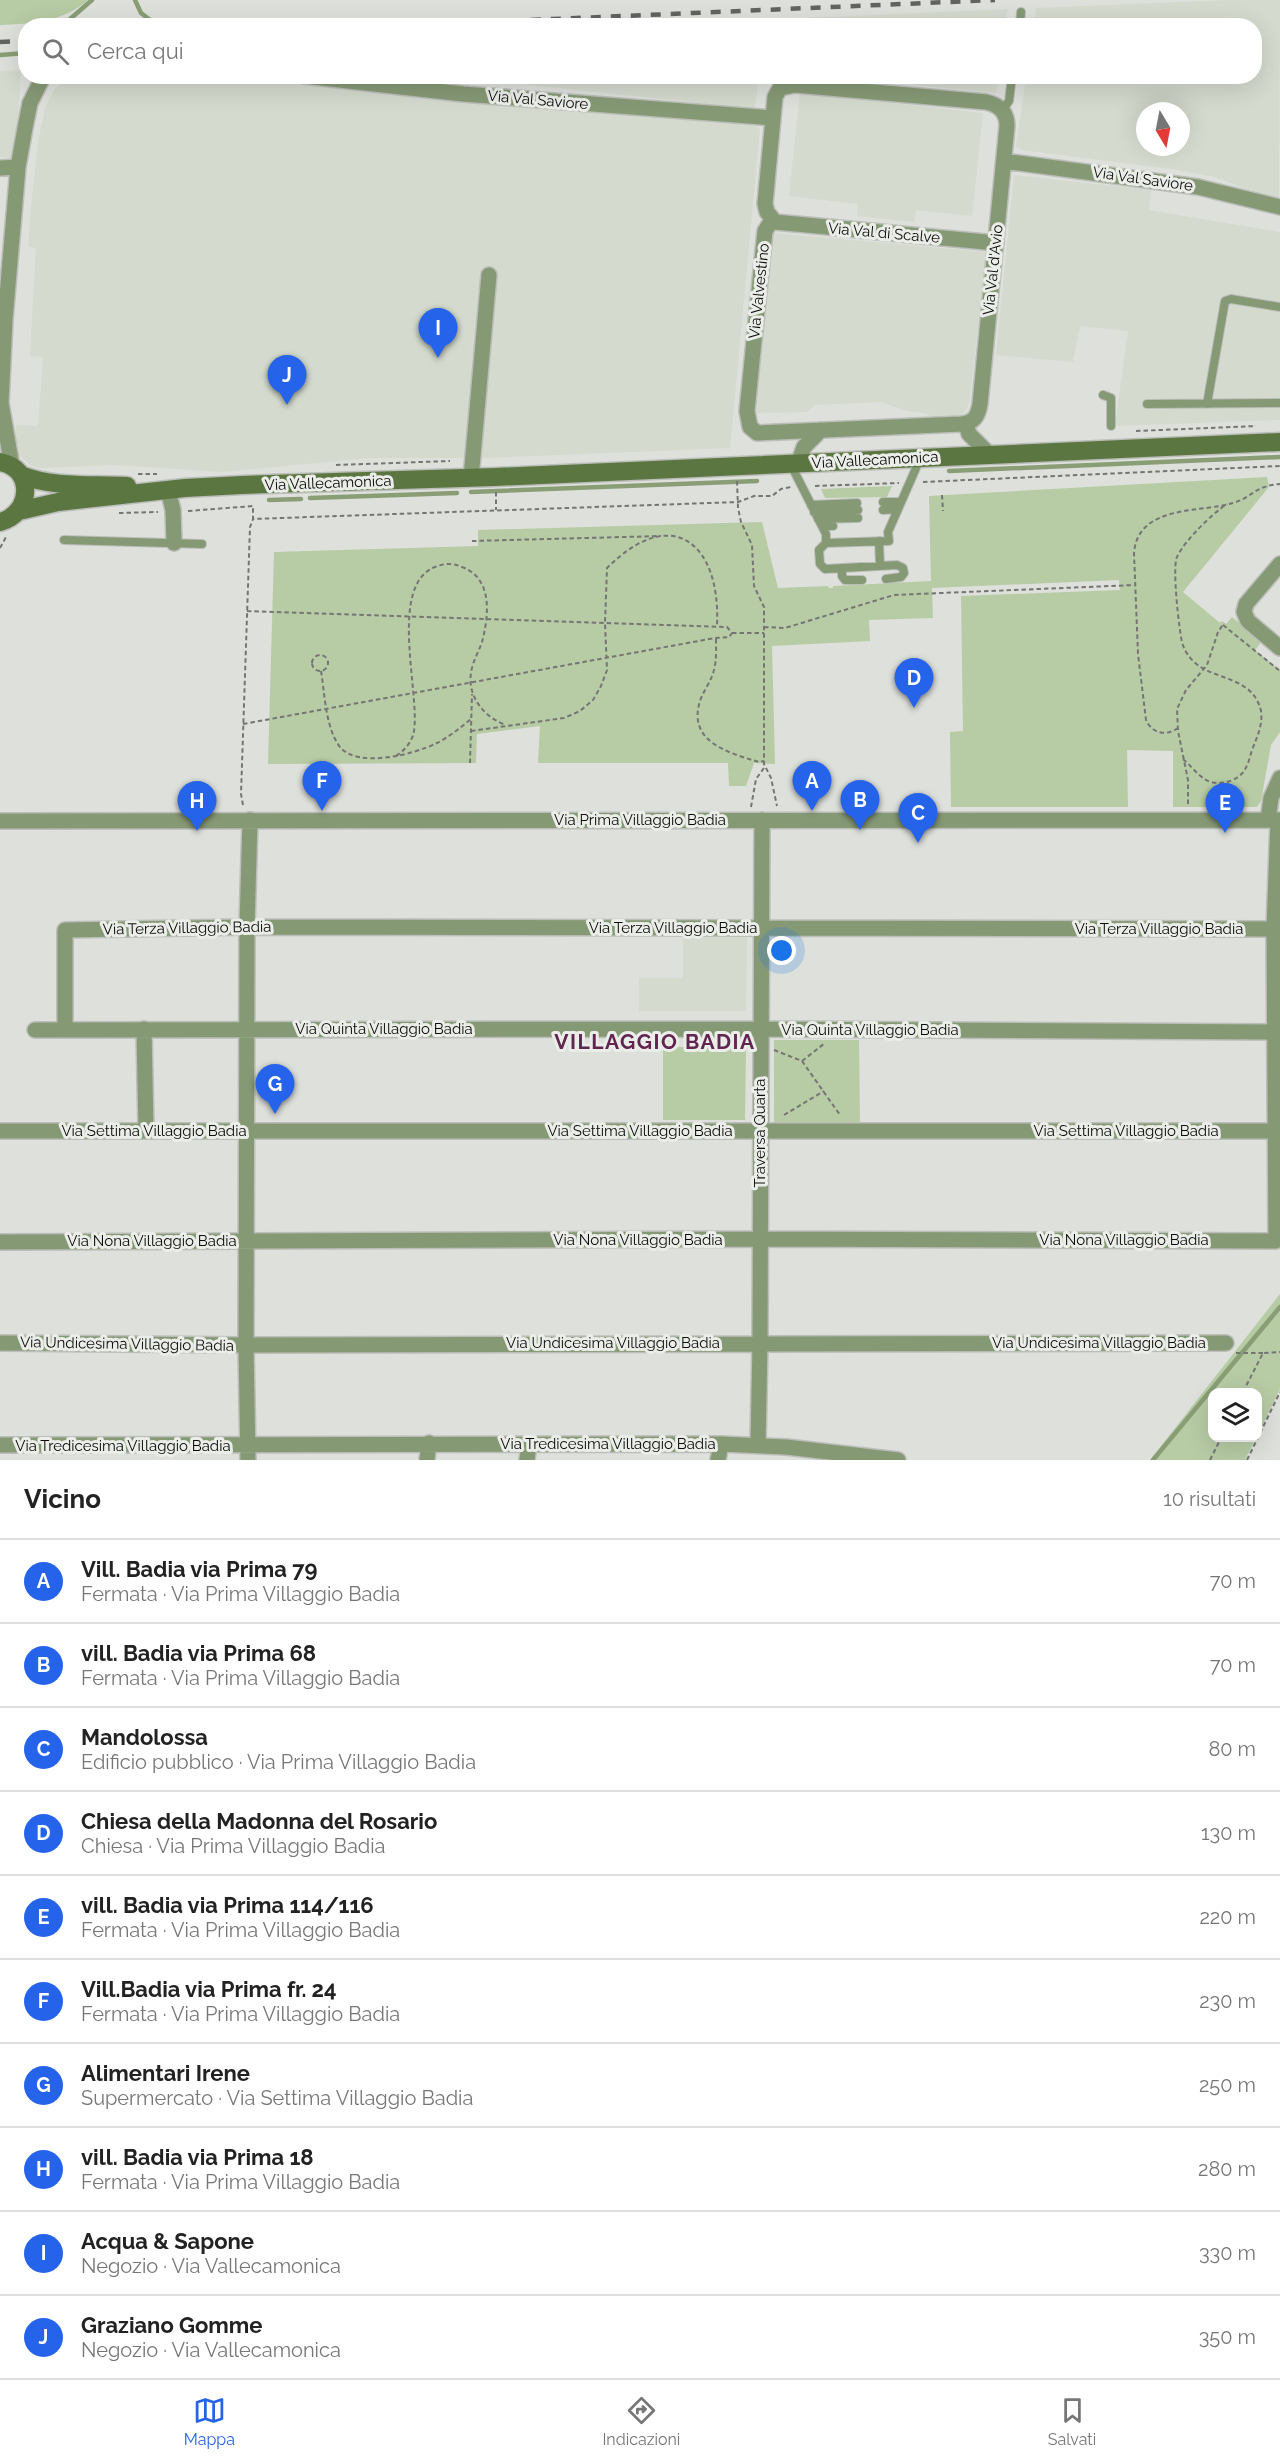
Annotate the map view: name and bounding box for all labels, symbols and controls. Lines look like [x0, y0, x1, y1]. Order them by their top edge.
search box [18, 18, 1262, 84]
icon: search [39, 35, 72, 68]
text: Cerca qui [87, 38, 184, 64]
street label: Via Val Saviore [487, 87, 589, 113]
north arrow [1136, 102, 1190, 156]
street label: Via Val Saviore [1092, 163, 1194, 195]
street label: Via Val di Scalve [827, 219, 941, 247]
street label: Via Val d'Avio [979, 224, 1007, 316]
street label: Via Valvestino [745, 242, 773, 340]
pin: I [418, 308, 458, 358]
pin: J [268, 356, 306, 405]
street label: Via Vallecamonica [811, 448, 939, 472]
street label: Via Vallecamonica [264, 472, 392, 494]
pin: D [894, 658, 934, 708]
pin: F [302, 762, 342, 811]
pin: A [792, 762, 832, 811]
pin: B [840, 780, 880, 830]
pin: H [178, 782, 216, 831]
pin: E [1206, 784, 1244, 833]
pin: C [898, 794, 938, 843]
street label: Via Prima Villaggio Badia [554, 811, 726, 829]
street label: Via Terza Villaggio Badia [102, 918, 272, 938]
street label: Via Terza Villaggio Badia [589, 919, 757, 937]
street label: Via Terza Villaggio Badia [1075, 920, 1243, 938]
your location [767, 936, 796, 965]
street label: Via Quinta Villaggio Badia [295, 1020, 473, 1038]
street label: Via Quinta Villaggio Badia [781, 1021, 959, 1039]
district label: VILLAGGIO BADIA [554, 1029, 756, 1054]
pin: G [256, 1064, 294, 1114]
street label: Traversa Quarta [751, 1079, 769, 1187]
street label: Via Settima Villaggio Badia [61, 1122, 247, 1140]
street label: Via Settima Villaggio Badia [547, 1122, 733, 1140]
street label: Via Settima Villaggio Badia [1033, 1122, 1219, 1140]
street label: Via Nona Villaggio Badia [553, 1231, 723, 1249]
street label: Via Nona Villaggio Badia [1039, 1231, 1209, 1249]
street label: Via Nona Villaggio Badia [67, 1232, 237, 1250]
street label: Via Undicesima Villaggio Badia [20, 1333, 234, 1355]
street label: Via Undicesima Villaggio Badia [506, 1334, 720, 1352]
street label: Via Undicesima Villaggio Badia [992, 1334, 1206, 1352]
map controls [1208, 1388, 1262, 1442]
button: layers [1208, 1388, 1262, 1442]
street label: Via Tredicesima Villaggio Badia [500, 1435, 716, 1453]
street label: Via Tredicesima Villaggio Badia [15, 1437, 231, 1455]
text: Vicino [24, 1484, 101, 1514]
text: 10 risultati [1163, 1487, 1256, 1511]
text: Vill. Badia via Prima 79 [81, 1556, 318, 1582]
text: A [37, 1569, 50, 1593]
text: 70 m [1210, 1569, 1256, 1593]
text: Fermata · Via Prima Villaggio Badia [81, 1582, 400, 1606]
text: vill. Badia via Prima 68 [81, 1640, 316, 1666]
text: B [37, 1653, 50, 1677]
text: 70 m [1210, 1653, 1256, 1677]
text: Fermata · Via Prima Villaggio Badia [81, 1666, 400, 1690]
text: Mandolossa [81, 1724, 208, 1750]
text: C [37, 1737, 50, 1761]
text: 80 m [1208, 1737, 1256, 1761]
text: Edificio pubblico · Via Prima Villaggio Badia [81, 1750, 476, 1774]
text: Chiesa della Madonna del Rosario [81, 1808, 437, 1834]
text: D [36, 1821, 51, 1845]
text: 130 m [1201, 1821, 1256, 1845]
text: Chiesa · Via Prima Villaggio Badia [81, 1834, 386, 1858]
text: vill. Badia via Prima 114/116 [81, 1892, 374, 1918]
text: E [37, 1905, 50, 1929]
text: 220 m [1199, 1905, 1256, 1929]
text: Fermata · Via Prima Villaggio Badia [81, 1918, 400, 1942]
text: Vill.Badia via Prima fr. 24 [81, 1976, 337, 2002]
text: F [38, 1989, 49, 2013]
text: 230 m [1199, 1989, 1256, 2013]
text: Fermata · Via Prima Villaggio Badia [81, 2002, 400, 2026]
text: Alimentari Irene [81, 2060, 250, 2086]
text: G [36, 2073, 51, 2097]
text: 250 m [1199, 2073, 1256, 2097]
text: Supermercato · Via Settima Villaggio Badia [81, 2086, 473, 2110]
text: vill. Badia via Prima 18 [81, 2144, 314, 2170]
text: H [36, 2157, 51, 2181]
text: 280 m [1198, 2157, 1256, 2181]
text: Fermata · Via Prima Villaggio Badia [81, 2170, 400, 2194]
text: Acqua & Sapone [81, 2228, 254, 2254]
text: I [41, 2241, 46, 2265]
text: 330 m [1199, 2241, 1256, 2265]
text: Negozio · Via Vallecamonica [81, 2254, 341, 2278]
text: Graziano Gomme [81, 2312, 262, 2338]
text: J [39, 2325, 48, 2349]
text: 350 m [1199, 2325, 1256, 2349]
text: Negozio · Via Vallecamonica [81, 2338, 341, 2362]
tab: Mappa [184, 2394, 235, 2449]
tab: Indicazioni [602, 2394, 680, 2449]
tab: Salvati [1048, 2394, 1096, 2449]

